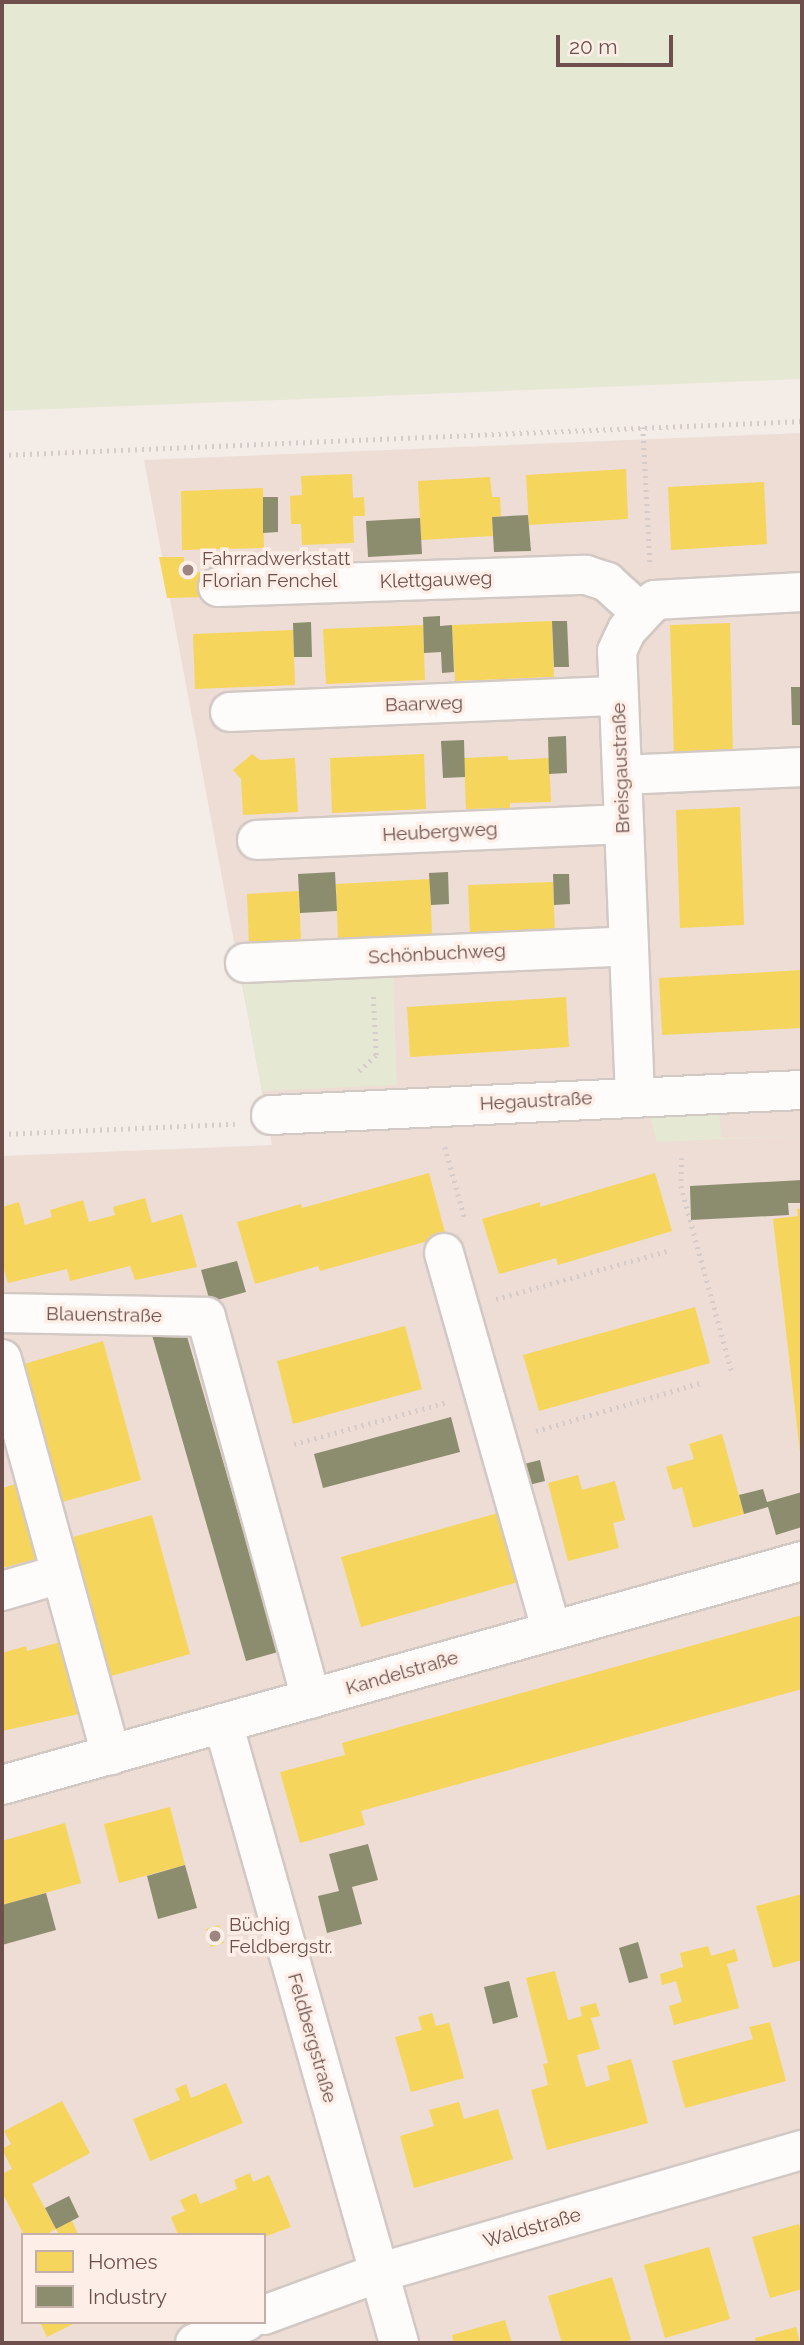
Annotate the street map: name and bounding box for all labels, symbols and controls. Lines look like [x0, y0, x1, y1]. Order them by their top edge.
scale bar [559, 21, 676, 65]
text: 20 m [569, 34, 617, 59]
place label: Fahrradwerkstatt Florian Fenchel [202, 548, 350, 592]
marker: Fahrradwerkstatt Florian Fenchel [180, 562, 196, 578]
street label: Klettgauweg [379, 567, 493, 593]
street label: Baarweg [385, 691, 463, 717]
street label: Breisgaustraße [607, 702, 635, 834]
street label: Heubergweg [382, 818, 498, 846]
street label: Schönbuchweg [368, 939, 506, 969]
street label: Hegaustraße [479, 1087, 593, 1115]
street label: Blauenstraße [46, 1303, 162, 1327]
street label: Kandelstraße [343, 1646, 461, 1700]
place label: Büchig Feldbergstr. [229, 1914, 333, 1958]
marker: Büchig Feldbergstr. [207, 1928, 223, 1944]
street label: Feldbergstraße [283, 1971, 341, 2105]
street label: Waldstraße [481, 2203, 583, 2253]
legend [21, 2233, 266, 2324]
text: Homes [88, 2249, 158, 2274]
text: Industry [88, 2284, 167, 2309]

